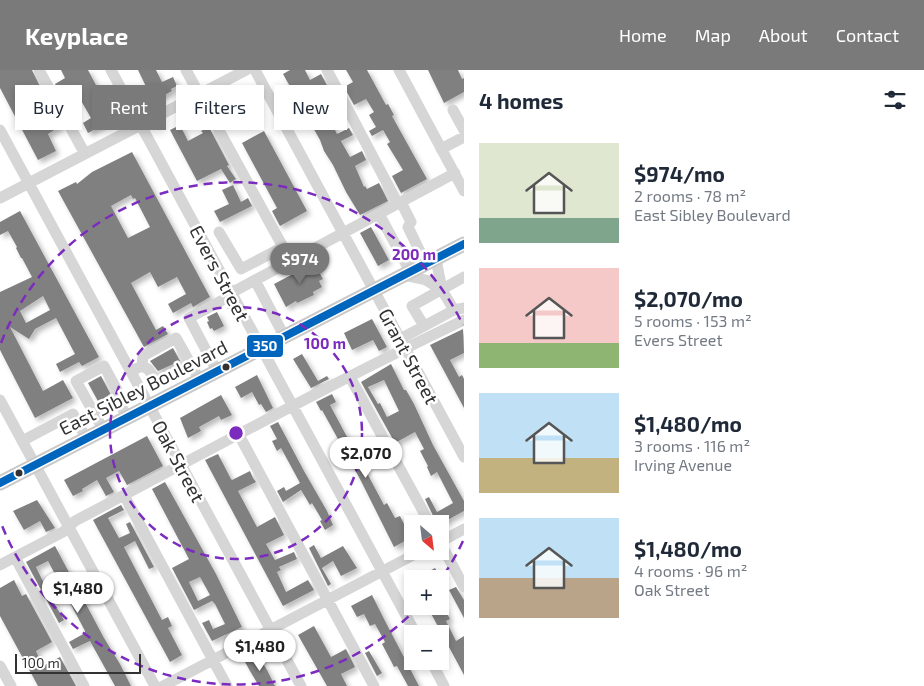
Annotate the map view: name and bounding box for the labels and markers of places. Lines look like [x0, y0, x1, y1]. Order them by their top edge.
pin: $974 [270, 242, 330, 285]
unlabelled marker [221, 362, 231, 372]
centre of rings [227, 424, 245, 442]
pin: $2,070 [325, 436, 407, 479]
unlabelled marker [14, 468, 24, 478]
pin: $1,480 [37, 572, 119, 614]
pin: $1,480 [219, 630, 301, 672]

